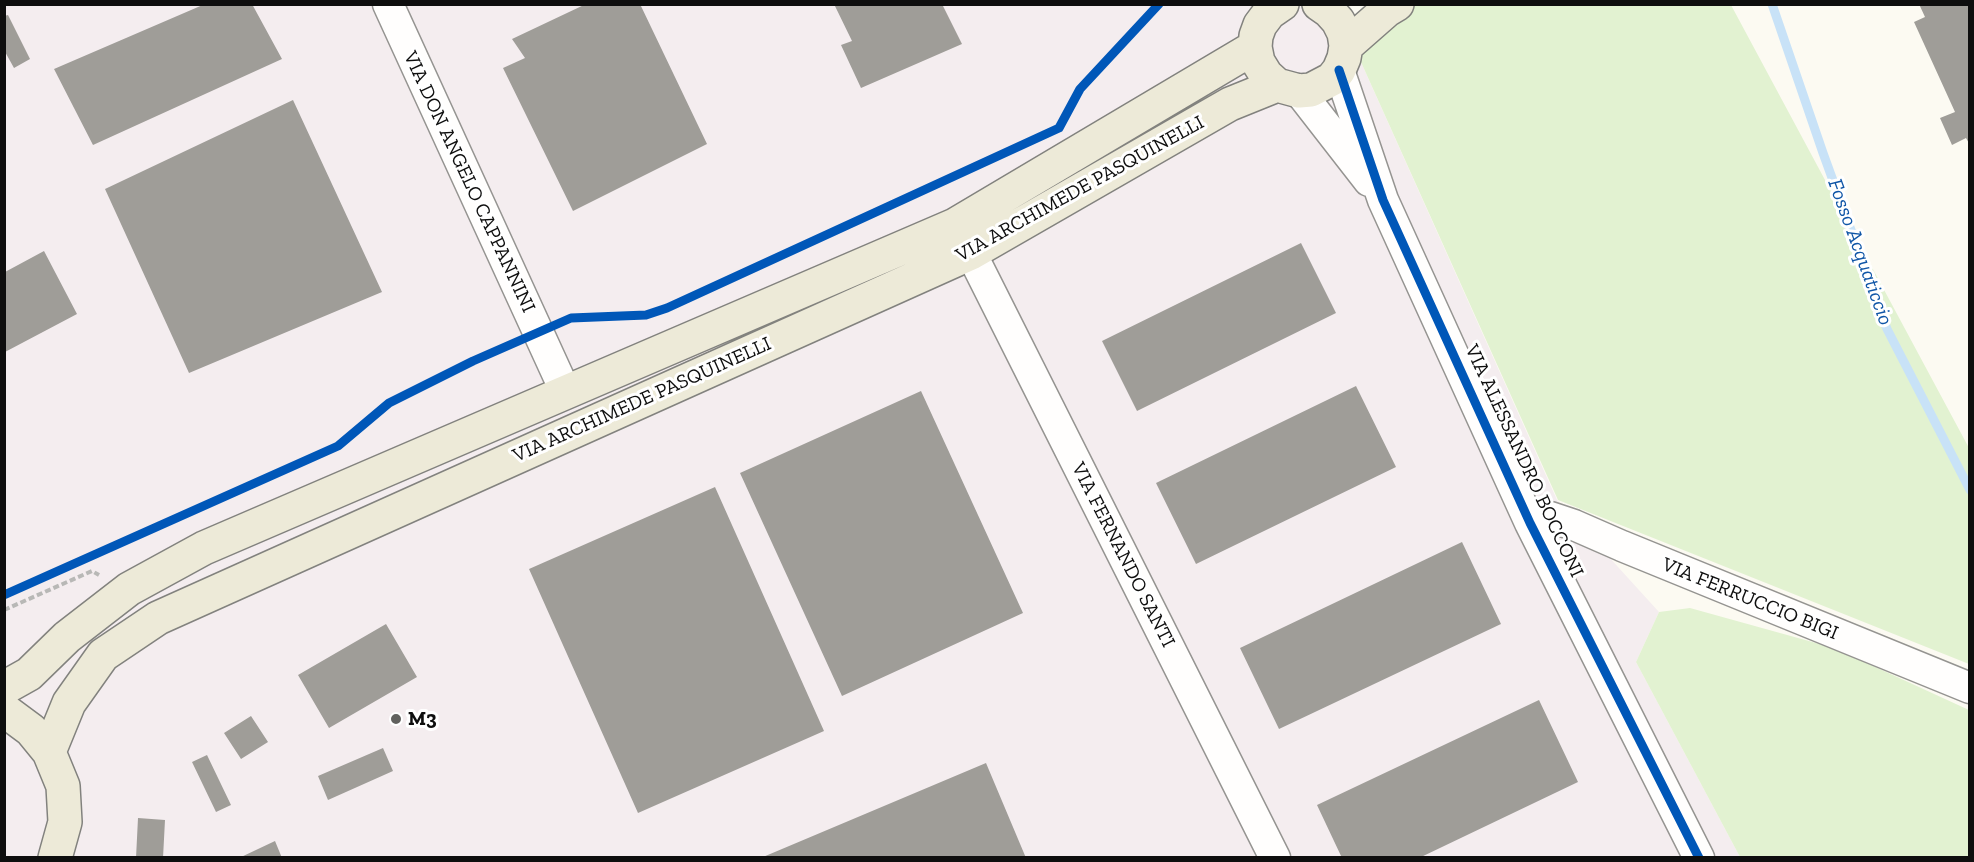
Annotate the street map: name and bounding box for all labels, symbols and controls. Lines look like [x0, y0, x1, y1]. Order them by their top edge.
street label: VIA DON ANGELO CAPPANNINI [398, 48, 540, 316]
street label: VIA ARCHIMEDE PASQUINELLI [952, 111, 1208, 267]
water label: Fosso Acquaticcio [1822, 175, 1898, 329]
street label: VIA ARCHIMEDE PASQUINELLI [509, 332, 775, 468]
street label: VIA ALESSANDRO BOCCONI [1459, 341, 1589, 581]
street label: VIA FERNANDO SANTI [1066, 459, 1180, 651]
street label: VIA FERRUCCIO BIGI [1658, 553, 1842, 645]
place label: M3 [408, 707, 437, 731]
marker: M3 [389, 712, 403, 726]

